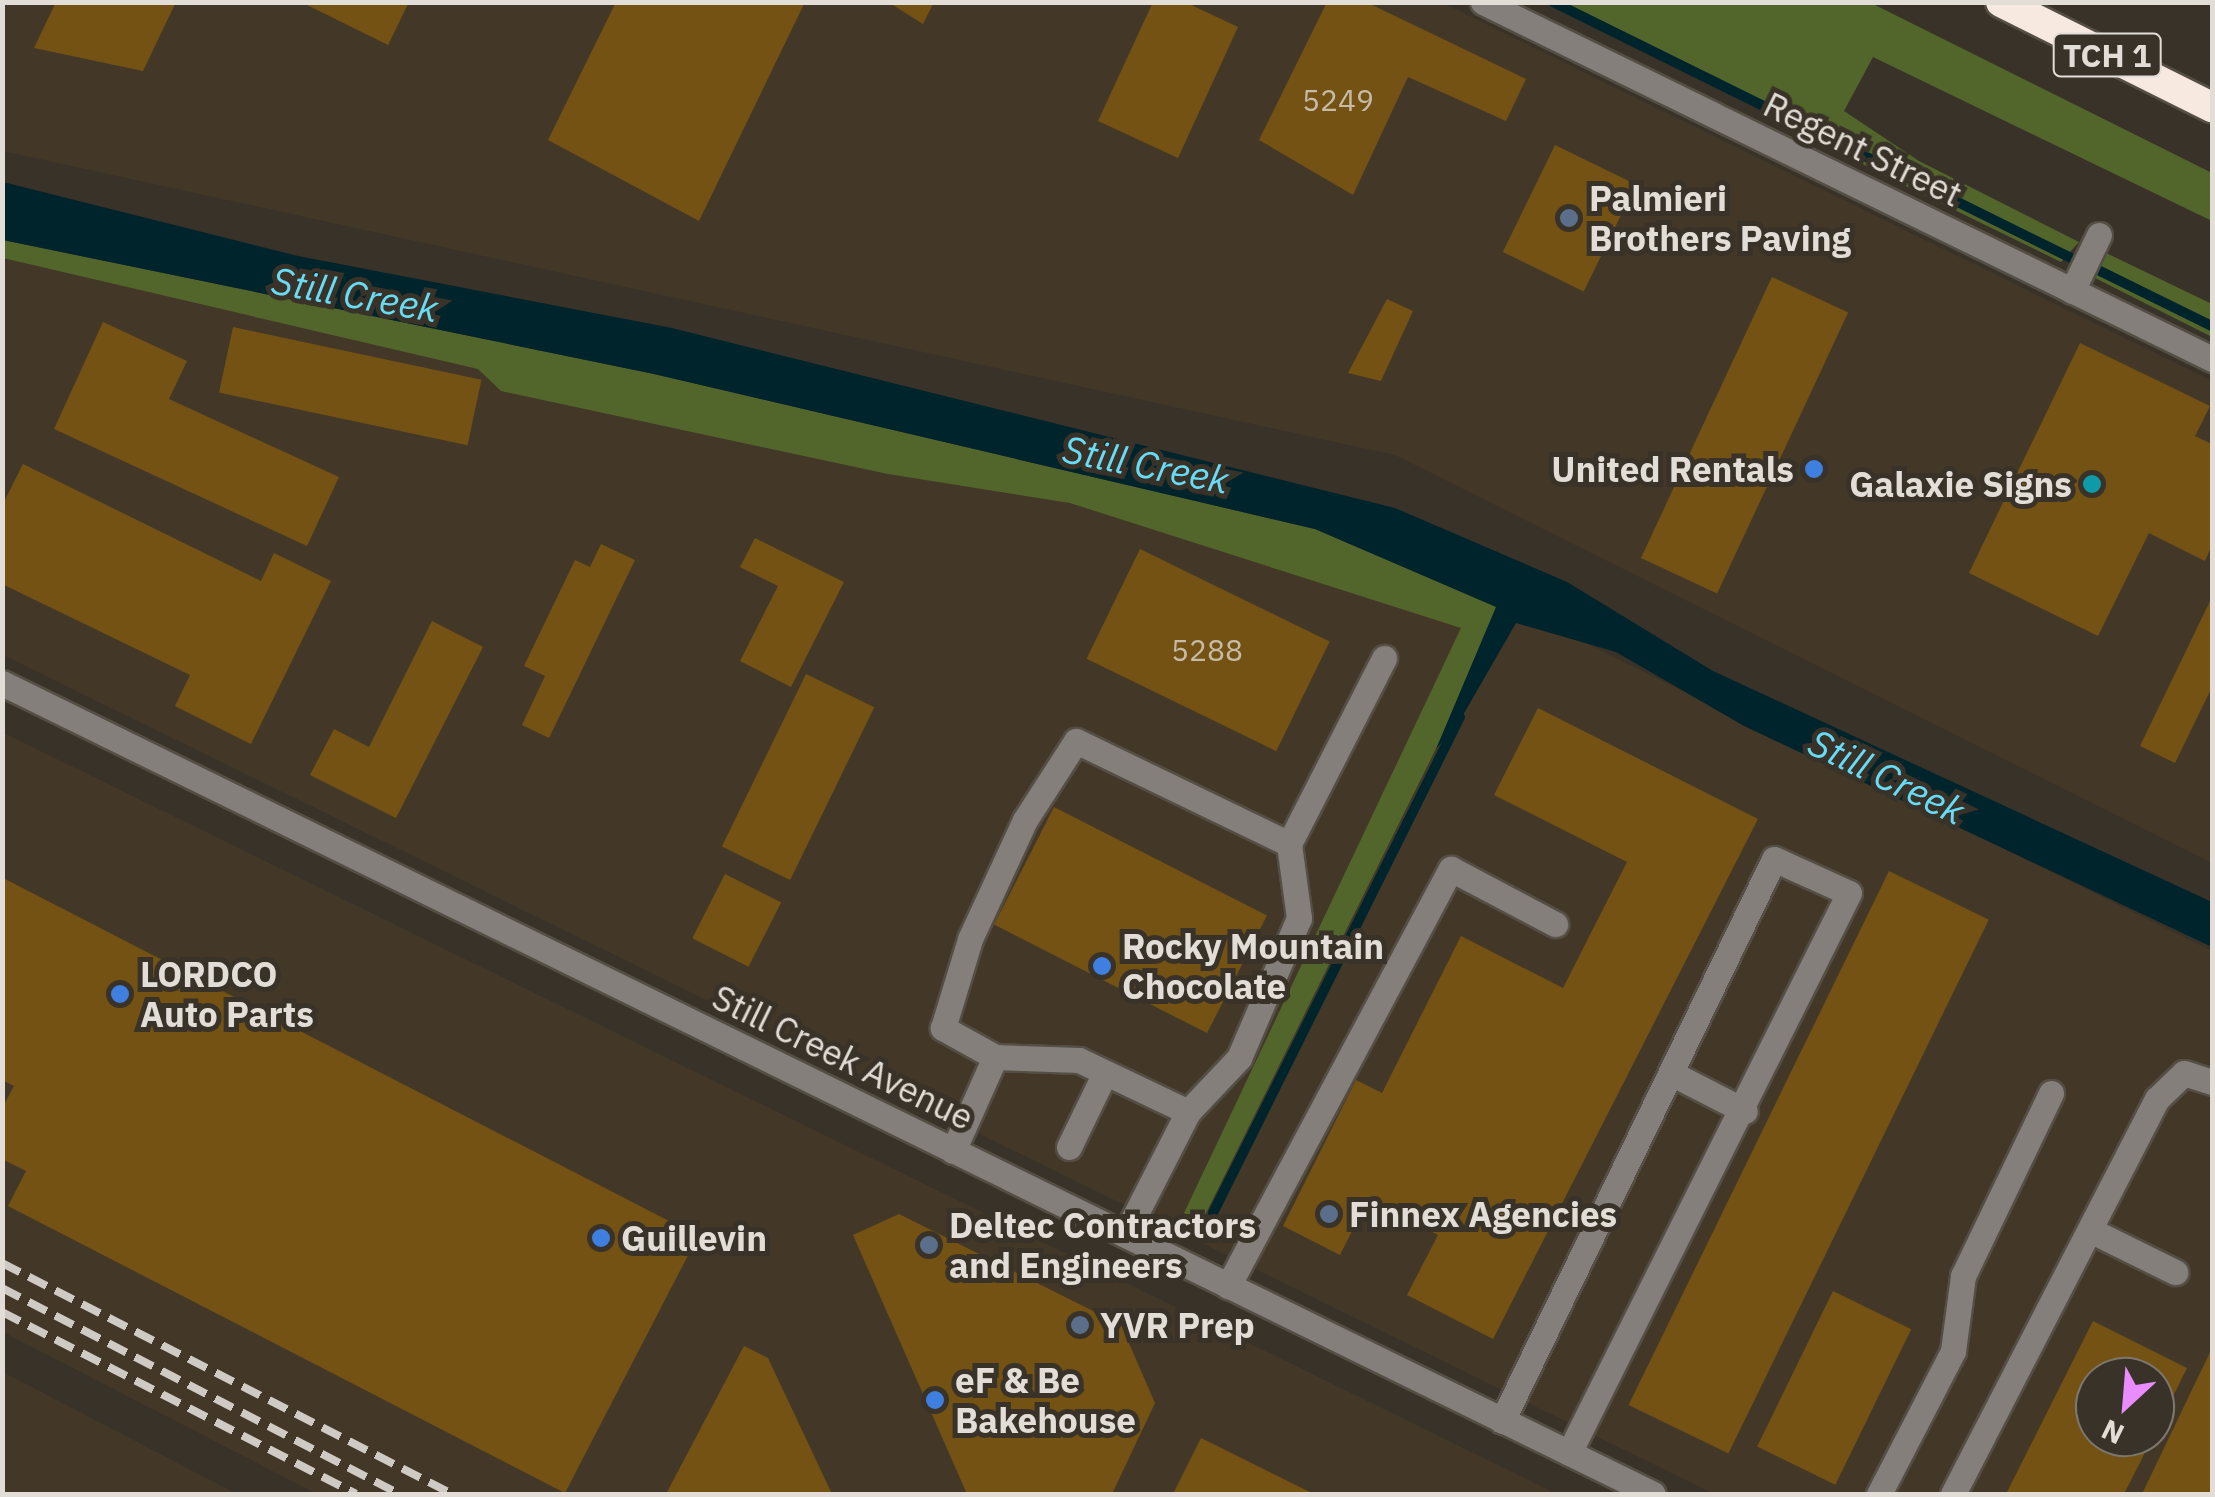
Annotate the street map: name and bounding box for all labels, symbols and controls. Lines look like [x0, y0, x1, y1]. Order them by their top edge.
road number: TCH 1 [2052, 28, 2162, 82]
house number: 5249 [1302, 82, 1374, 118]
street label: Regent Street [1757, 83, 1969, 215]
place label: Palmieri Brothers Paving [1589, 177, 1851, 259]
marker: Palmieri Brothers Paving [1558, 207, 1580, 229]
water label: Still Creek [268, 257, 442, 331]
water label: Still Creek [1059, 426, 1233, 502]
place label: United Rentals [1551, 448, 1794, 490]
marker: United Rentals [1803, 458, 1825, 480]
place label: Galaxie Signs [1849, 463, 2072, 505]
marker: Galaxie Signs [2081, 473, 2103, 495]
house number: 5288 [1171, 632, 1243, 668]
water label: Still Creek [1802, 719, 1972, 833]
place label: Rocky Mountain Chocolate [1122, 925, 1384, 1007]
place label: LORDCO Auto Parts [140, 953, 314, 1035]
marker: Rocky Mountain Chocolate [1091, 955, 1113, 977]
street label: Still Creek Avenue [706, 976, 980, 1138]
marker: LORDCO Auto Parts [109, 983, 131, 1005]
place label: Finnex Agencies [1349, 1193, 1617, 1235]
marker: Finnex Agencies [1318, 1203, 1340, 1225]
place label: Deltec Contractors and Engineers [949, 1204, 1256, 1286]
place label: Guillevin [621, 1217, 767, 1259]
marker: Guillevin [590, 1227, 612, 1249]
marker: Deltec Contractors and Engineers [918, 1234, 940, 1256]
place label: YVR Prep [1100, 1304, 1255, 1346]
marker: YVR Prep [1069, 1314, 1091, 1336]
north arrow [2075, 1357, 2175, 1457]
place label: eF & Be Bakehouse [955, 1359, 1136, 1441]
marker: eF & Be Bakehouse [924, 1389, 946, 1411]
text: N [2095, 1412, 2130, 1454]

